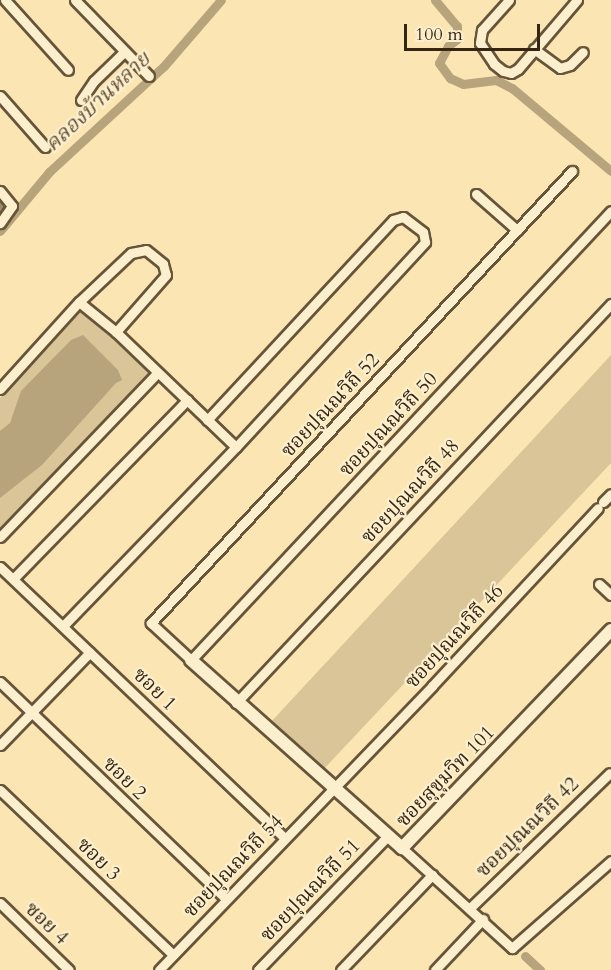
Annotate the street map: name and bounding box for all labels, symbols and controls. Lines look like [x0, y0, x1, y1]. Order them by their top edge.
scale bar [407, 12, 544, 50]
text: 100 m [415, 22, 463, 47]
water label: คลองบ้านหลาย [40, 47, 156, 157]
street label: ซอยปุณณวิถี 52 [276, 348, 384, 462]
street label: ซอยปุณณวิถี 50 [334, 367, 442, 481]
street label: ซอยปุณณวิถี 48 [356, 434, 464, 548]
street label: ซอยปุณณวิถี 46 [400, 579, 508, 693]
street label: ซอย 1 [128, 663, 182, 715]
street label: ซอยสุขุมวิท 101 [391, 720, 499, 832]
street label: ซอย 2 [98, 752, 152, 804]
street label: ซอยปุณณวิถี 42 [471, 772, 583, 882]
street label: ซอยปุณณวิถี 54 [178, 810, 288, 922]
street label: ซอย 3 [72, 833, 126, 885]
street label: ซอยปุณณวิถี 51 [255, 834, 365, 946]
street label: ซอย 4 [20, 897, 74, 949]

